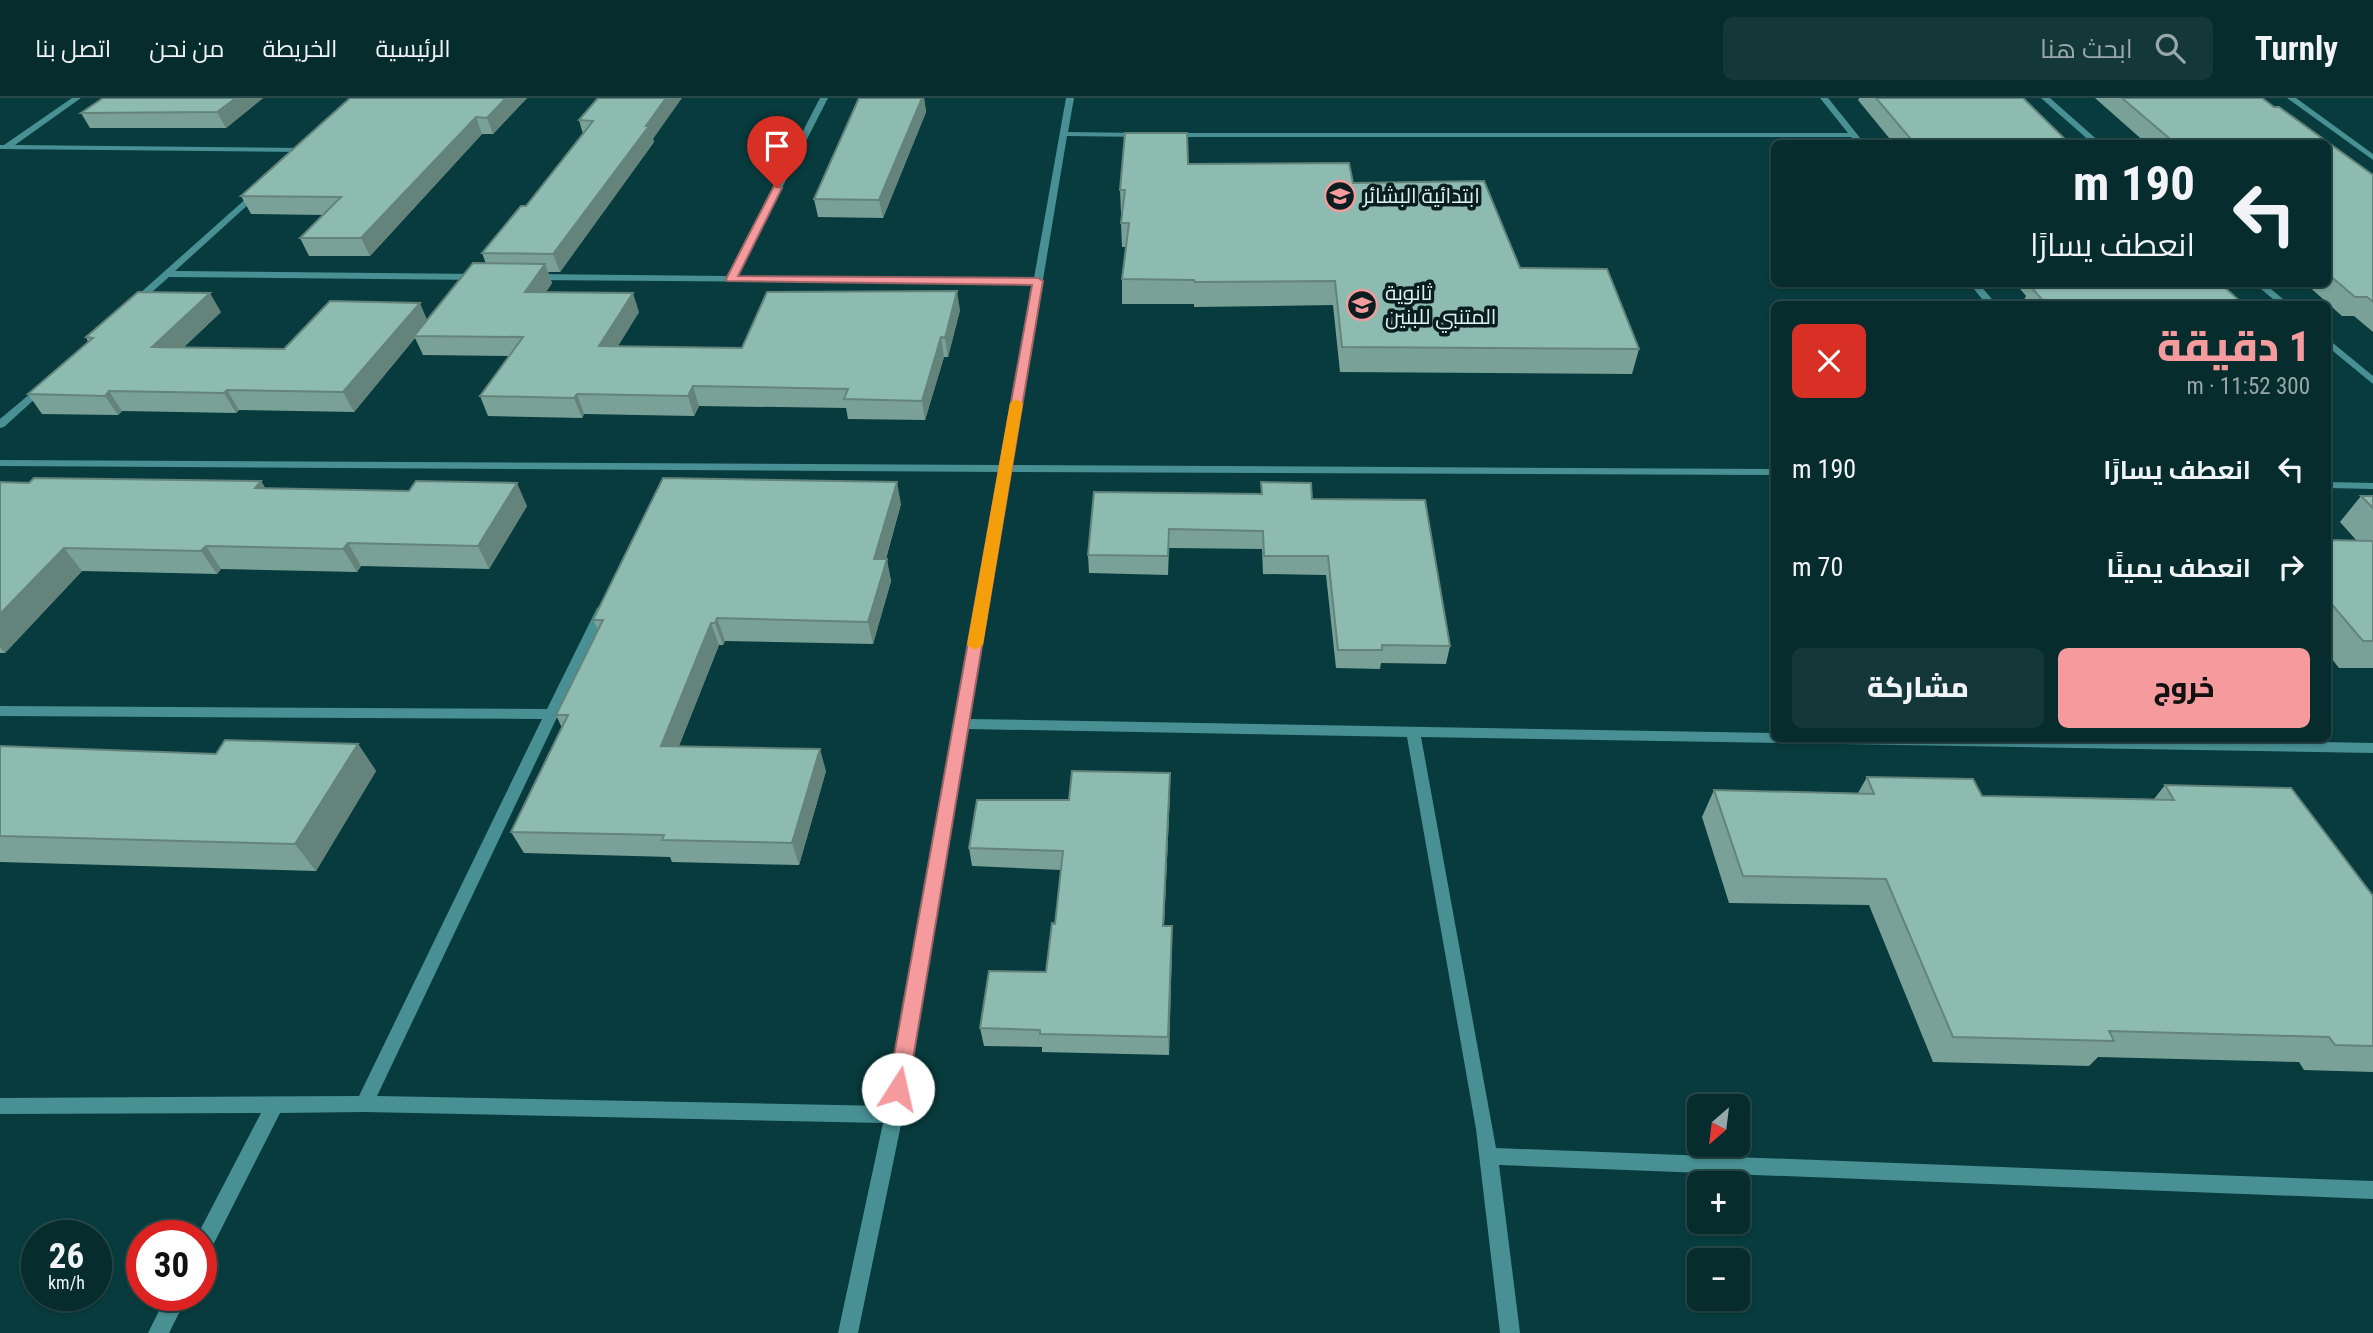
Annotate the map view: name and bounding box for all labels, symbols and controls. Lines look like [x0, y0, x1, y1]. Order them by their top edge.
search box [1723, 17, 2213, 80]
icon: search [2151, 29, 2189, 67]
text: Turnly [2255, 29, 2338, 68]
text: ابحث هنا [2040, 34, 2133, 64]
text: اتصل بنا [35, 35, 111, 63]
text: من نحن [149, 35, 225, 63]
text: الخريطة [263, 35, 337, 63]
text: الرئيسية [375, 35, 451, 63]
pin [747, 116, 807, 188]
icon: arrive [758, 127, 796, 165]
text: 190 m [2073, 155, 2195, 212]
icon: left [2219, 168, 2310, 259]
school or university icon: ابتدائية البشائر [1323, 179, 1357, 213]
place label: ابتدائية البشائر [1362, 184, 1480, 208]
text: انعطف يسارًا [2030, 226, 2195, 264]
place label: ثانوية المتنبي للبنين [1385, 281, 1497, 333]
school or university icon: ثانوية المتنبي للبنين [1345, 288, 1379, 322]
text: 1 دقيقة [2157, 322, 2310, 371]
button: close [1792, 324, 1866, 398]
text: 300 m · 11:52 [2186, 373, 2310, 400]
icon: left [2272, 450, 2310, 488]
text: 190 m [1792, 454, 1856, 484]
text: انعطف يسارًا [2103, 455, 2251, 485]
icon: right [2272, 548, 2310, 586]
text: 70 m [1792, 552, 1843, 582]
text: انعطف يمينًا [2106, 553, 2251, 583]
button: مشاركة [1792, 648, 2044, 728]
button: خروج [2058, 648, 2310, 728]
position arrow [861, 1052, 935, 1126]
north arrow [1687, 1094, 1750, 1157]
map controls [1687, 1094, 1750, 1311]
button: + [1687, 1171, 1750, 1234]
speed limit sign: 30 [126, 1220, 217, 1311]
text: 26 [49, 1236, 84, 1277]
button: − [1687, 1248, 1750, 1311]
text: km/h [48, 1272, 85, 1293]

